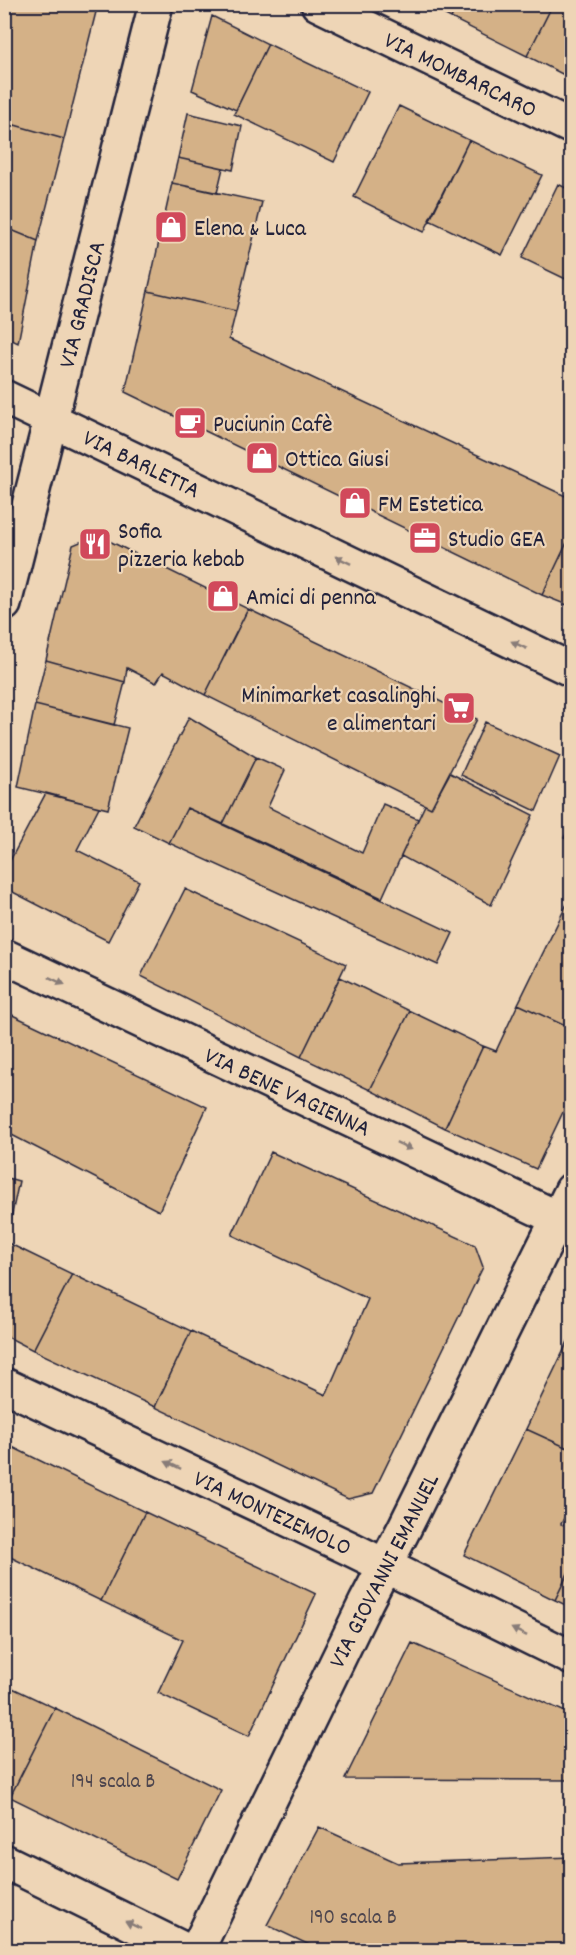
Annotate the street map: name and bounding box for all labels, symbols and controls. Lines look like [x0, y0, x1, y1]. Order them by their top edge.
street label: VIA MOMBARCARO [378, 25, 542, 128]
shop icon: Elena & Luca [153, 209, 189, 245]
place label: Elena & Luca [194, 213, 307, 247]
street label: VIA GRADISCA [52, 238, 116, 372]
cafe icon: Puciunin Cafè [172, 405, 208, 441]
place label: Puciunin Cafè [213, 409, 333, 443]
street label: VIA BARLETTA [76, 423, 205, 509]
shop icon: Ottica Giusi [244, 440, 280, 476]
place label: Ottica Giusi [285, 444, 389, 478]
shop icon: FM Estetica [337, 485, 373, 521]
place label: FM Estetica [378, 489, 484, 523]
place label: Sofia pizzeria kebab [118, 516, 245, 578]
office icon: Studio GEA [407, 520, 443, 556]
place label: Studio GEA [448, 524, 546, 558]
restaurant icon: Sofia pizzeria kebab [77, 526, 113, 562]
one-way arrow [335, 555, 352, 564]
shop icon: Amici di penna [205, 578, 241, 614]
place label: Amici di penna [246, 582, 376, 616]
one-way arrow [510, 640, 527, 649]
place label: Minimarket casalinghi e alimentari [241, 680, 436, 742]
supermarket icon: Minimarket casalinghi e alimentari [441, 690, 477, 726]
one-way arrow [49, 977, 66, 986]
street label: VIA BENE VAGIENNA [198, 1040, 375, 1147]
one-way arrow [396, 1141, 413, 1150]
one-way arrow [165, 1461, 182, 1470]
street label: VIA MONTEZEMOLO [187, 1463, 356, 1566]
street label: VIA GIOVANNI EMANUEL [322, 1468, 450, 1675]
one-way arrow [510, 1628, 528, 1638]
house number: 194 scala B [71, 1768, 155, 1798]
house number: 190 scala B [309, 1904, 397, 1934]
one-way arrow [124, 1920, 142, 1930]

